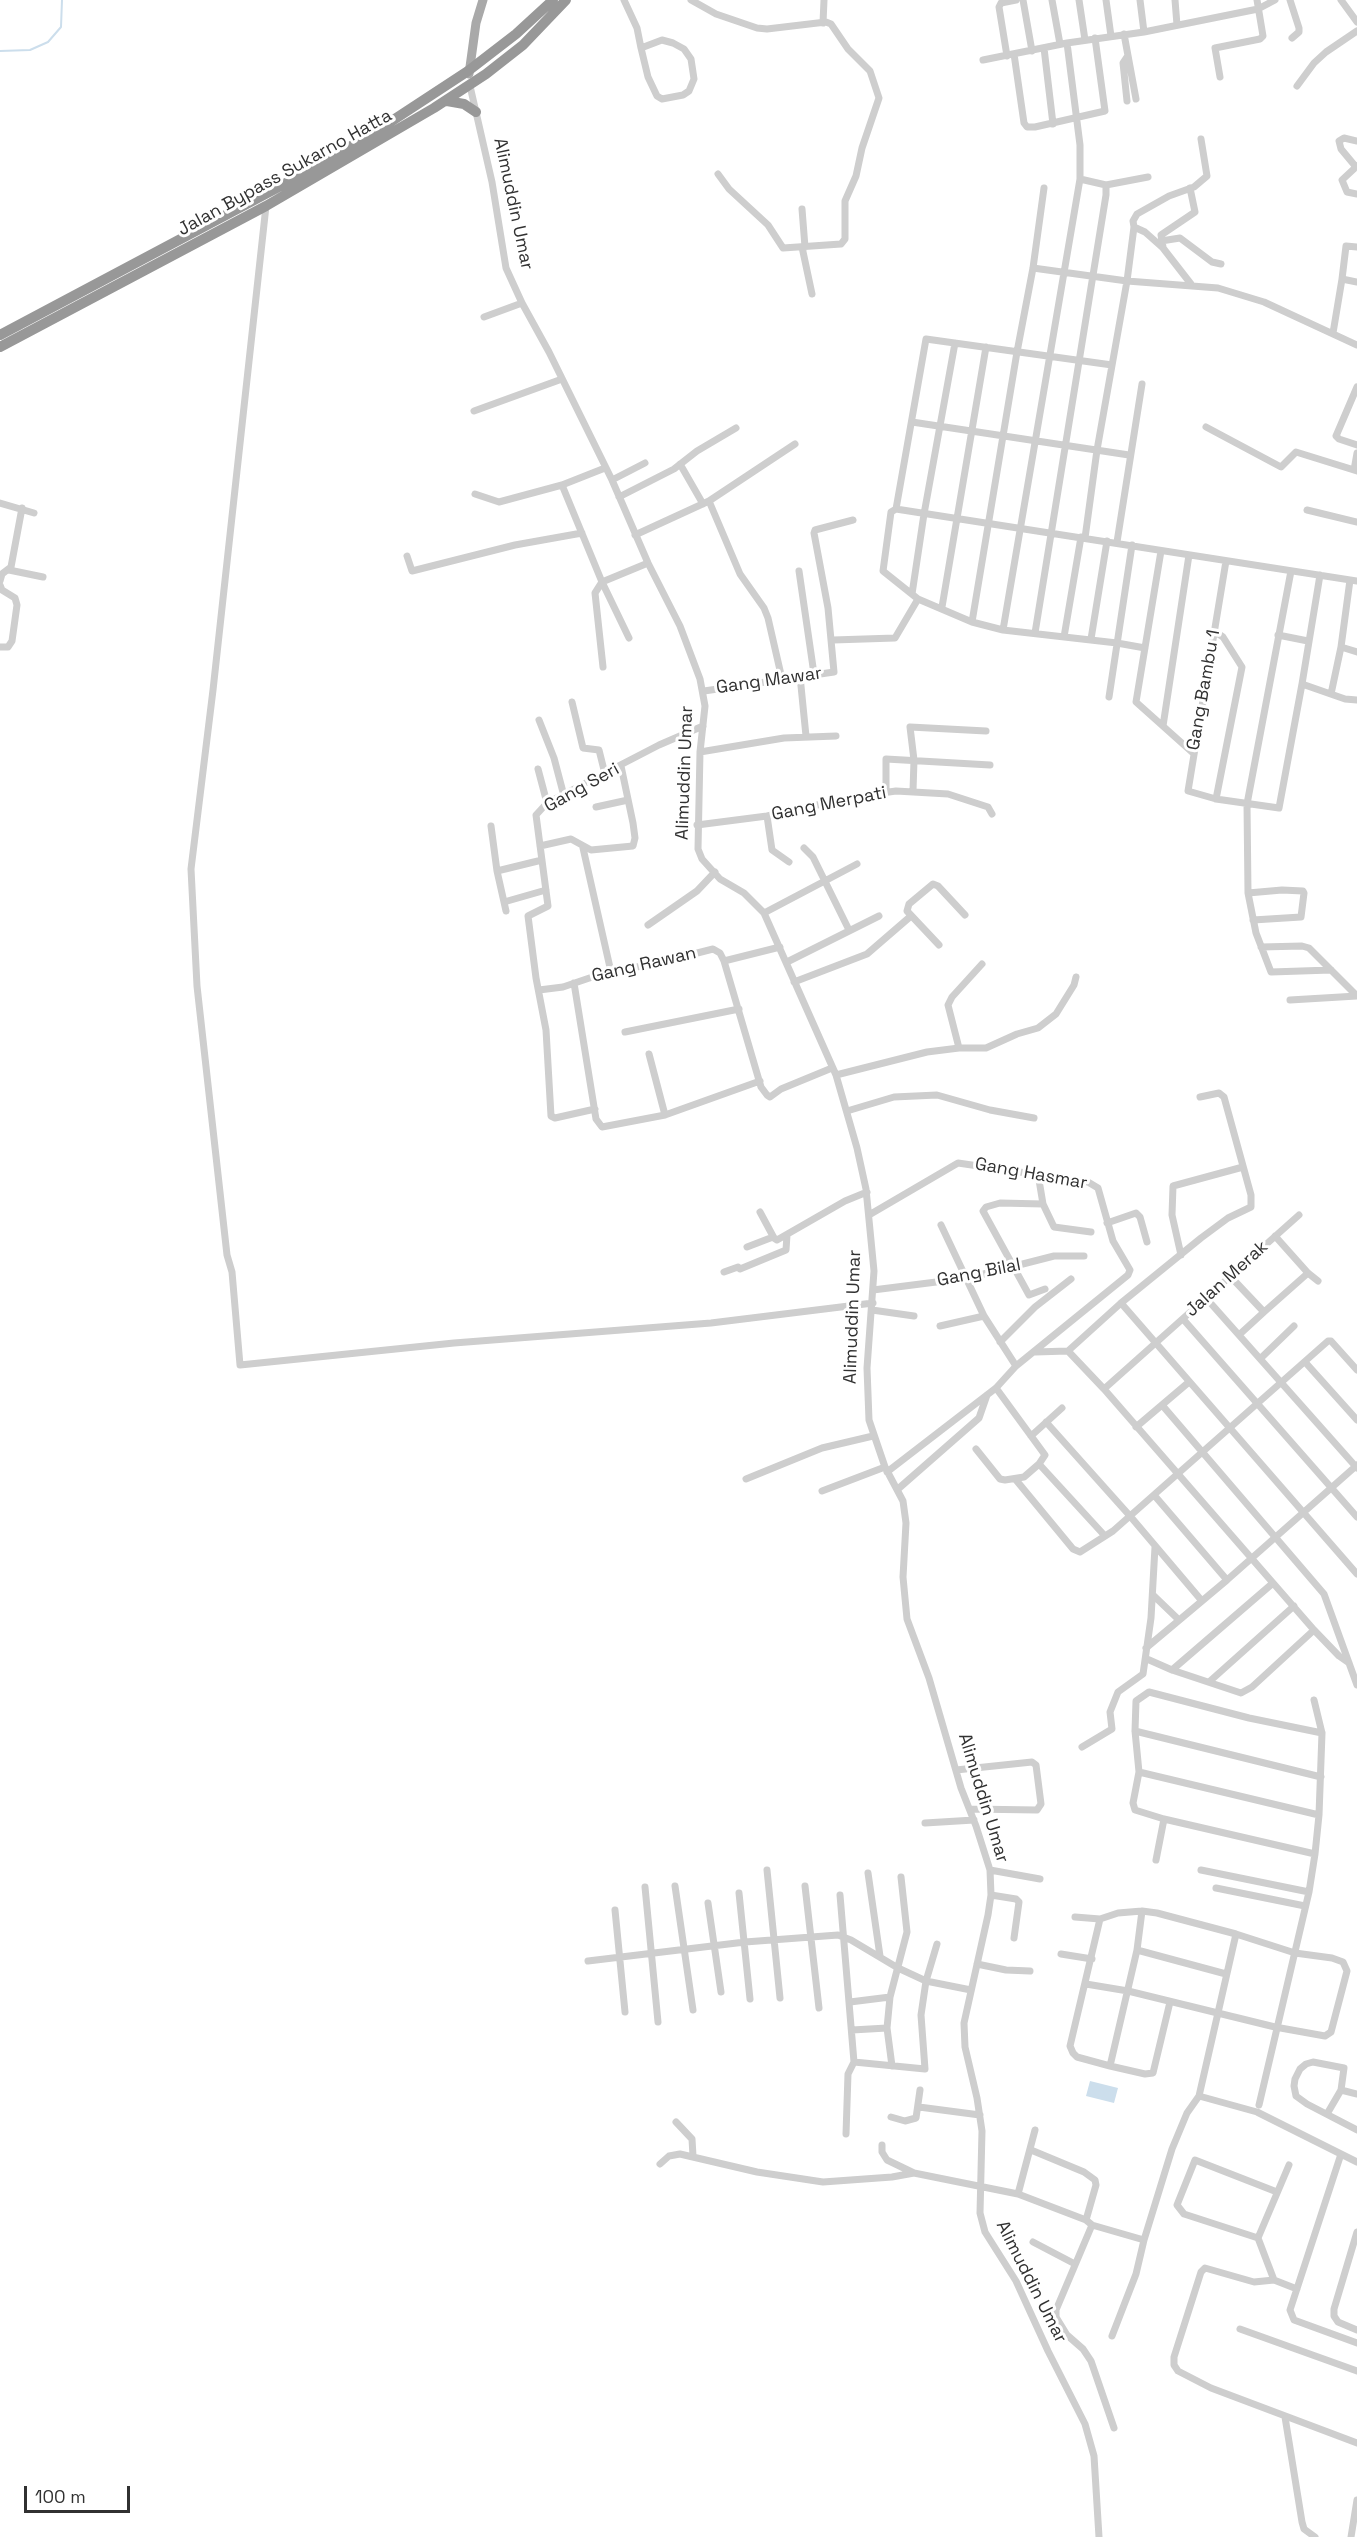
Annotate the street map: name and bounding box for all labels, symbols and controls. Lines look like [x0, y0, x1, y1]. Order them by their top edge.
street label: Jalan Bypass Sukarno Hatta [174, 105, 396, 241]
street label: Alimuddin Umar [488, 136, 538, 272]
street label: Gang Bambu 1 [1183, 628, 1225, 752]
street label: Gang Mawar [715, 663, 823, 699]
street label: Alimuddin Umar [672, 705, 698, 841]
street label: Gang Seri [541, 759, 623, 817]
street label: Gang Merpati [770, 782, 888, 826]
street label: Gang Rawan [590, 942, 698, 988]
street label: Gang Hasmar [973, 1153, 1089, 1195]
street label: Jalan Merak [1181, 1236, 1273, 1322]
street label: Alimuddin Umar [840, 1249, 866, 1385]
street label: Gang Bilal [935, 1254, 1023, 1292]
street label: Alimuddin Umar [953, 1731, 1013, 1865]
street label: Alimuddin Umar [991, 2217, 1071, 2347]
scale bar [27, 2474, 134, 2512]
text: 100 m [35, 2485, 86, 2508]

